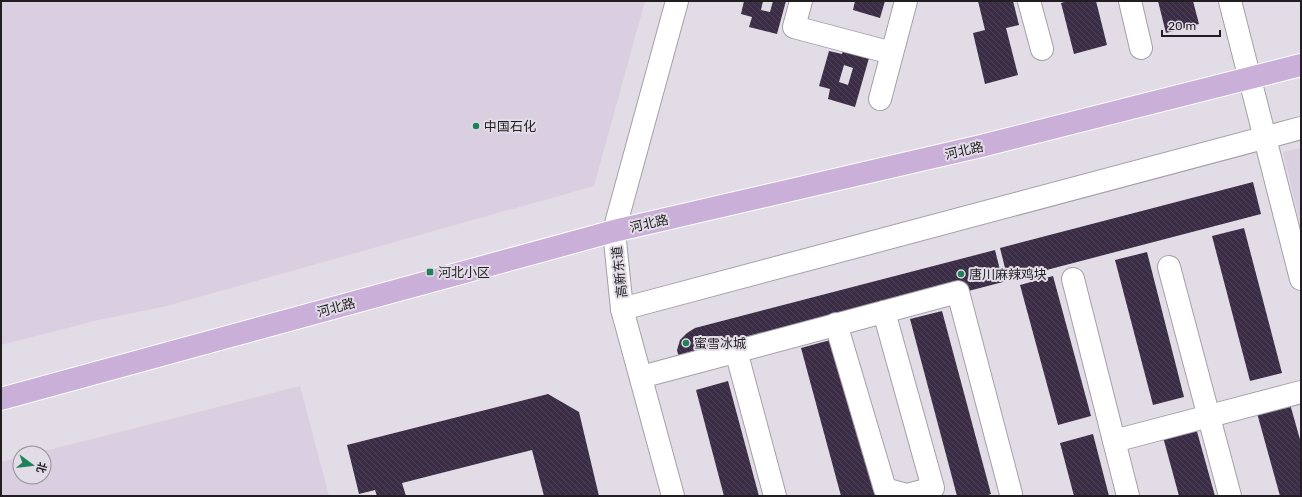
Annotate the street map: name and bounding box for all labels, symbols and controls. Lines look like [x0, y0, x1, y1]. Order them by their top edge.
scale bar [1162, 12, 1220, 38]
text: 20 m [1168, 19, 1196, 33]
place label: 中国石化 [484, 119, 536, 134]
marker: 中国石化 [471, 121, 481, 131]
street label: 河北路 [943, 139, 985, 162]
street label: 河北路 [628, 212, 670, 235]
street label: 高新东道 [609, 245, 630, 299]
place label: 河北小区 [438, 265, 490, 280]
marker: 河北小区 [425, 267, 435, 277]
place label: 唐川麻辣鸡块 [969, 267, 1047, 282]
marker: 唐川麻辣鸡块 [956, 269, 966, 279]
street label: 河北路 [315, 295, 357, 320]
place label: 蜜雪冰城 [694, 336, 746, 351]
marker: 蜜雪冰城 [681, 338, 691, 348]
north arrow [12, 445, 52, 485]
text: 北 [33, 460, 49, 474]

